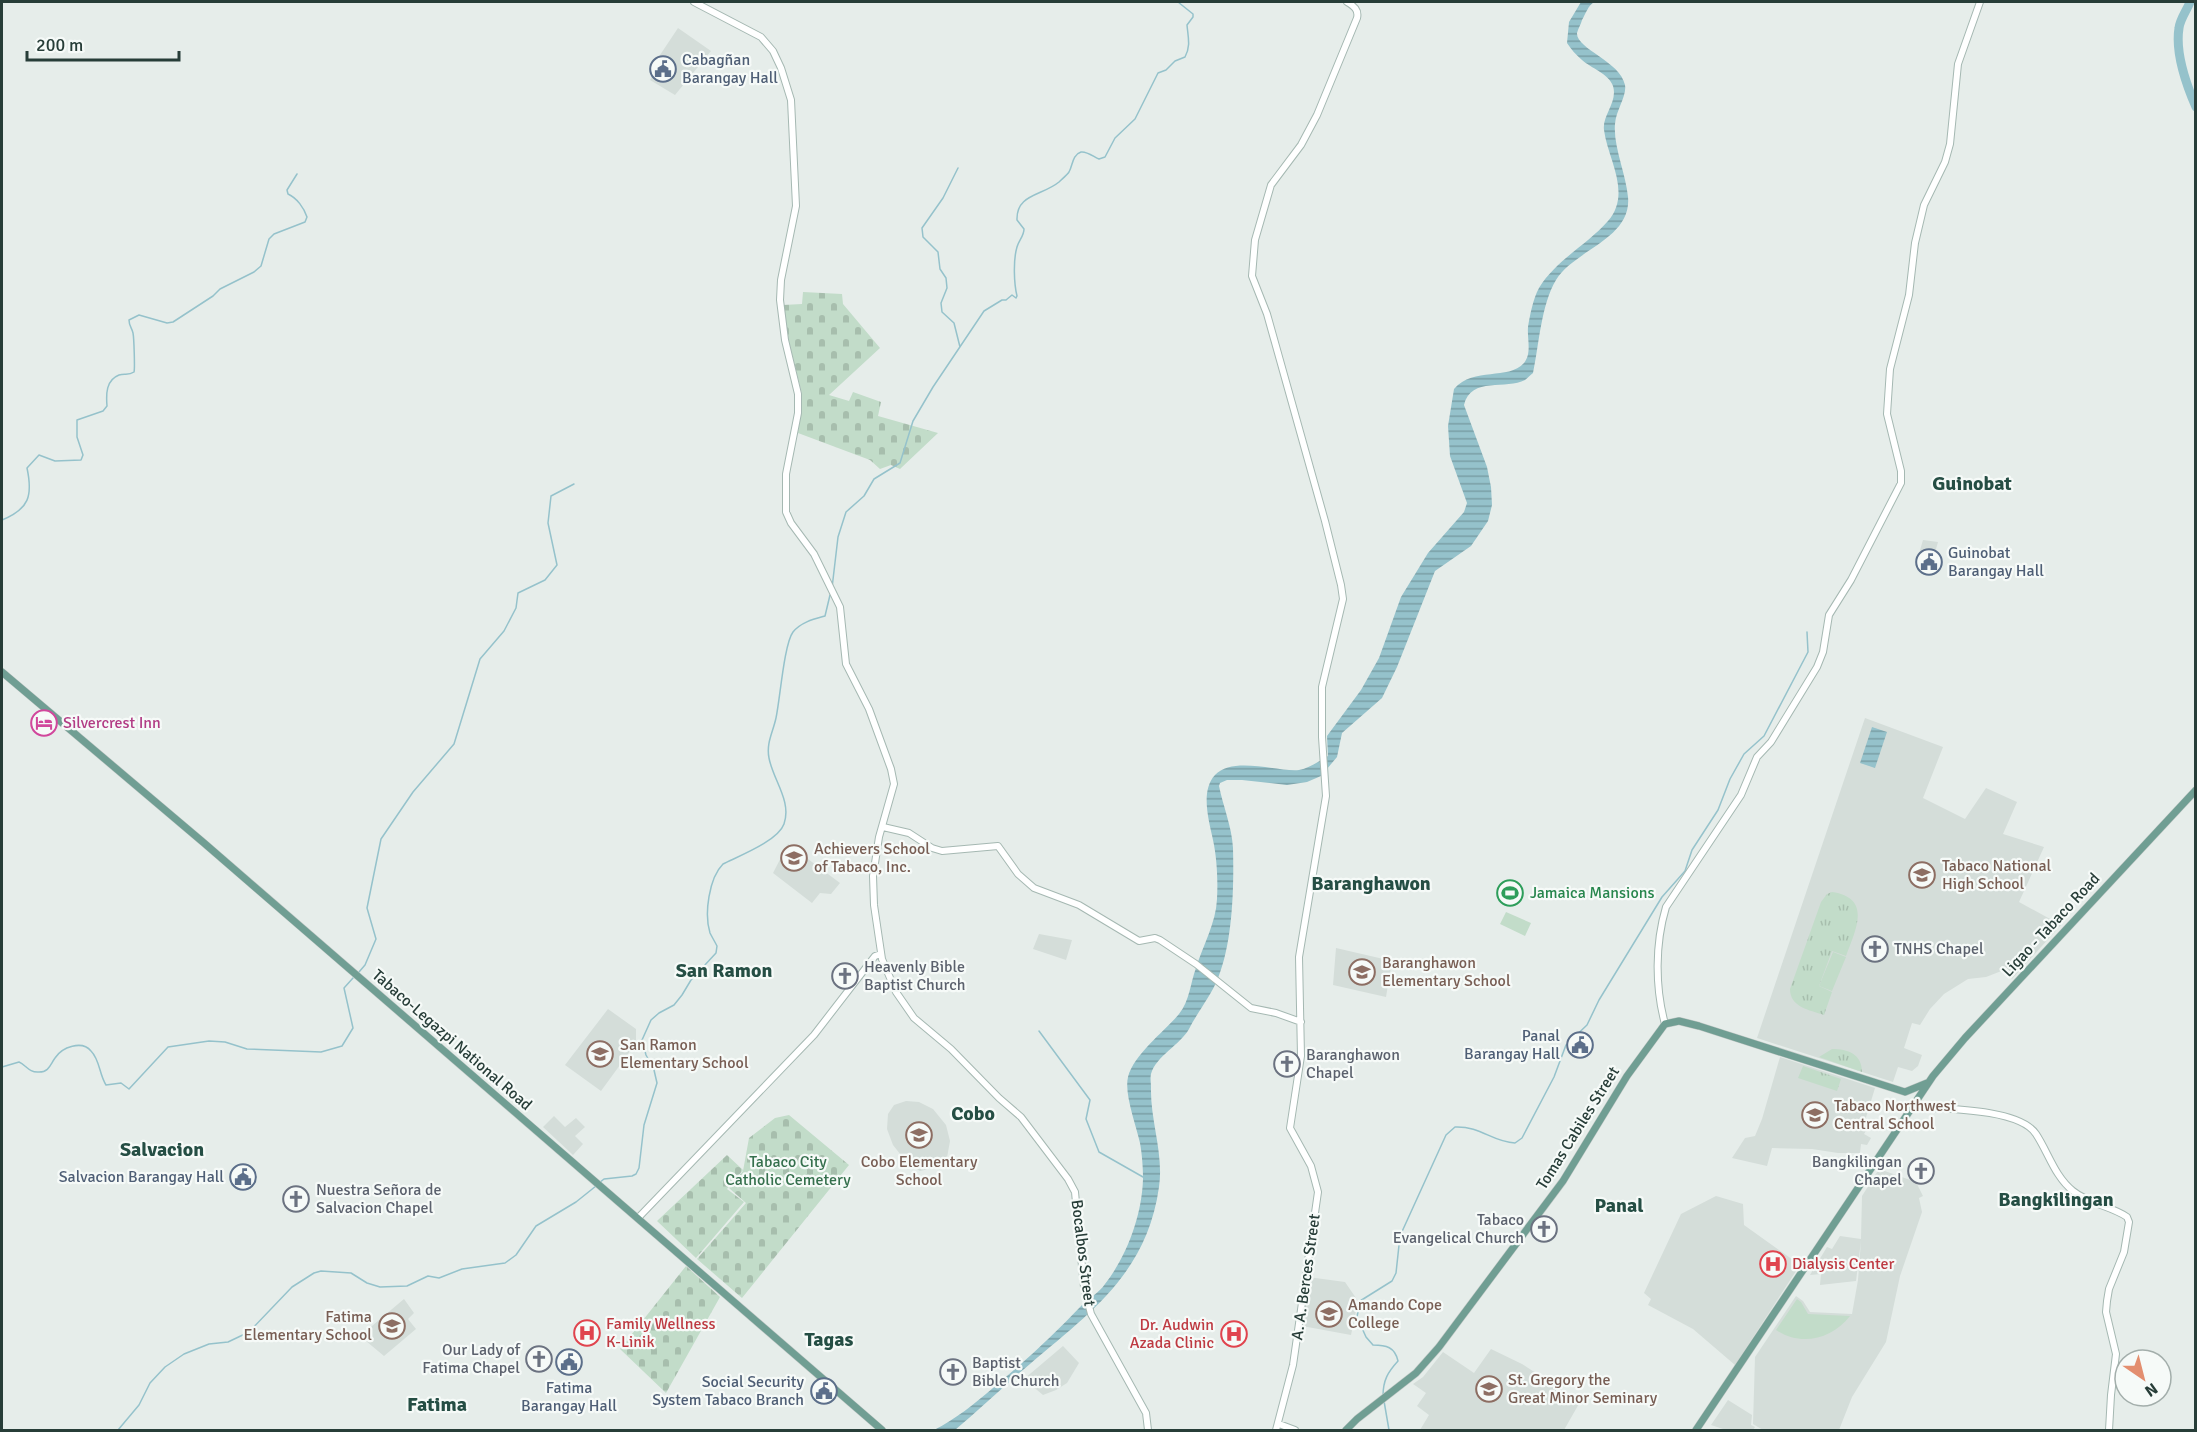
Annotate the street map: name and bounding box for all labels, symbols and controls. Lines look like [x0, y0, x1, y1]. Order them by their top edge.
scale bar [27, 24, 178, 62]
text: 200 m [36, 34, 83, 56]
place label: Cabagñan Barangay Hall [682, 50, 778, 88]
public building icon: Cabagñan Barangay Hall [648, 54, 678, 84]
district label: Guinobat [1932, 471, 2012, 496]
place label: Guinobat Barangay Hall [1948, 543, 2044, 581]
public building icon: Guinobat Barangay Hall [1914, 547, 1944, 577]
hotel icon: Silvercrest Inn [29, 708, 59, 738]
place label: Silvercrest Inn [63, 713, 161, 733]
place label: Achievers School of Tabaco, Inc. [814, 839, 930, 877]
school or university icon: Achievers School of Tabaco, Inc. [779, 843, 809, 873]
place label: Tabaco National High School [1942, 856, 2052, 894]
school or university icon: Tabaco National High School [1907, 860, 1937, 890]
street label: Ligao - Tabaco Road [1998, 869, 2104, 981]
district label: Baranghawon [1311, 871, 1431, 896]
sports icon: Jamaica Mansions [1495, 878, 1525, 908]
place label: Jamaica Mansions [1530, 883, 1654, 903]
church icon: TNHS Chapel [1860, 934, 1890, 964]
place label: TNHS Chapel [1894, 939, 1984, 959]
place label: Baranghawon Elementary School [1382, 953, 1511, 991]
place label: Heavenly Bible Baptist Church [864, 957, 965, 995]
school or university icon: Baranghawon Elementary School [1347, 957, 1377, 987]
district label: San Ramon [676, 958, 772, 983]
church icon: Heavenly Bible Baptist Church [830, 961, 860, 991]
street label: Tabaco-Legazpi National Road [368, 965, 536, 1115]
place label: Panal Barangay Hall [1464, 1026, 1560, 1064]
public building icon: Panal Barangay Hall [1565, 1030, 1595, 1060]
place label: San Ramon Elementary School [620, 1035, 749, 1073]
school or university icon: San Ramon Elementary School [585, 1039, 615, 1069]
place label: Baranghawon Chapel [1306, 1045, 1400, 1083]
church icon: Baranghawon Chapel [1272, 1049, 1302, 1079]
street label: Tomas Cabiles Street [1532, 1062, 1624, 1193]
place label: Tabaco Northwest Central School [1834, 1096, 1956, 1134]
school or university icon: Tabaco Northwest Central School [1800, 1100, 1830, 1130]
district label: Cobo [951, 1101, 995, 1126]
school or university icon: Cobo Elementary School [904, 1120, 934, 1150]
district label: Salvacion [120, 1137, 204, 1162]
park label: Tabaco City Catholic Cemetery [725, 1152, 851, 1190]
place label: Cobo Elementary School [861, 1152, 978, 1190]
place label: Bangkilingan Chapel [1812, 1152, 1902, 1190]
church icon: Bangkilingan Chapel [1906, 1156, 1936, 1186]
public building icon: Salvacion Barangay Hall [228, 1162, 258, 1192]
place label: Salvacion Barangay Hall [59, 1167, 224, 1187]
place label: Nuestra Señora de Salvacion Chapel [316, 1180, 441, 1218]
church icon: Nuestra Señora de Salvacion Chapel [281, 1184, 311, 1214]
district label: Bangkilingan [1998, 1187, 2114, 1212]
district label: Panal [1594, 1193, 1644, 1218]
street label: Bocalbos Street [1067, 1199, 1100, 1308]
place label: Tabaco Evangelical Church [1393, 1210, 1524, 1248]
street label: A. A. Berces Street [1287, 1212, 1325, 1341]
church icon: Tabaco Evangelical Church [1529, 1214, 1559, 1244]
hospital icon: Dialysis Center [1758, 1249, 1788, 1279]
place label: Dialysis Center [1792, 1254, 1894, 1274]
place label: Amando Cope College [1348, 1295, 1442, 1333]
school or university icon: Amando Cope College [1314, 1299, 1344, 1329]
place label: Fatima Elementary School [243, 1307, 372, 1345]
school or university icon: Fatima Elementary School [377, 1311, 407, 1341]
place label: Family Wellness K-Linik [606, 1314, 715, 1352]
place label: Dr. Audwin Azada Clinic [1130, 1315, 1214, 1353]
hospital icon: Family Wellness K-Linik [572, 1318, 602, 1348]
hospital icon: Dr. Audwin Azada Clinic [1219, 1319, 1249, 1349]
district label: Tagas [805, 1327, 854, 1352]
place label: Our Lady of Fatima Chapel [422, 1340, 521, 1378]
church icon: Our Lady of Fatima Chapel [524, 1344, 554, 1374]
public building icon: Fatima Barangay Hall [554, 1347, 584, 1377]
north arrow [2113, 1348, 2173, 1408]
place label: Baptist Bible Church [972, 1353, 1059, 1391]
church icon: Baptist Bible Church [938, 1357, 968, 1387]
place label: St. Gregory the Great Minor Seminary [1508, 1370, 1658, 1408]
place label: Social Security System Tabaco Branch [652, 1372, 805, 1410]
school or university icon: St. Gregory the Great Minor Seminary [1474, 1374, 1504, 1404]
public building icon: Social Security System Tabaco Branch [809, 1376, 839, 1406]
place label: Fatima Barangay Hall [521, 1378, 617, 1416]
text: N [2141, 1378, 2161, 1401]
district label: Fatima [407, 1392, 467, 1417]

